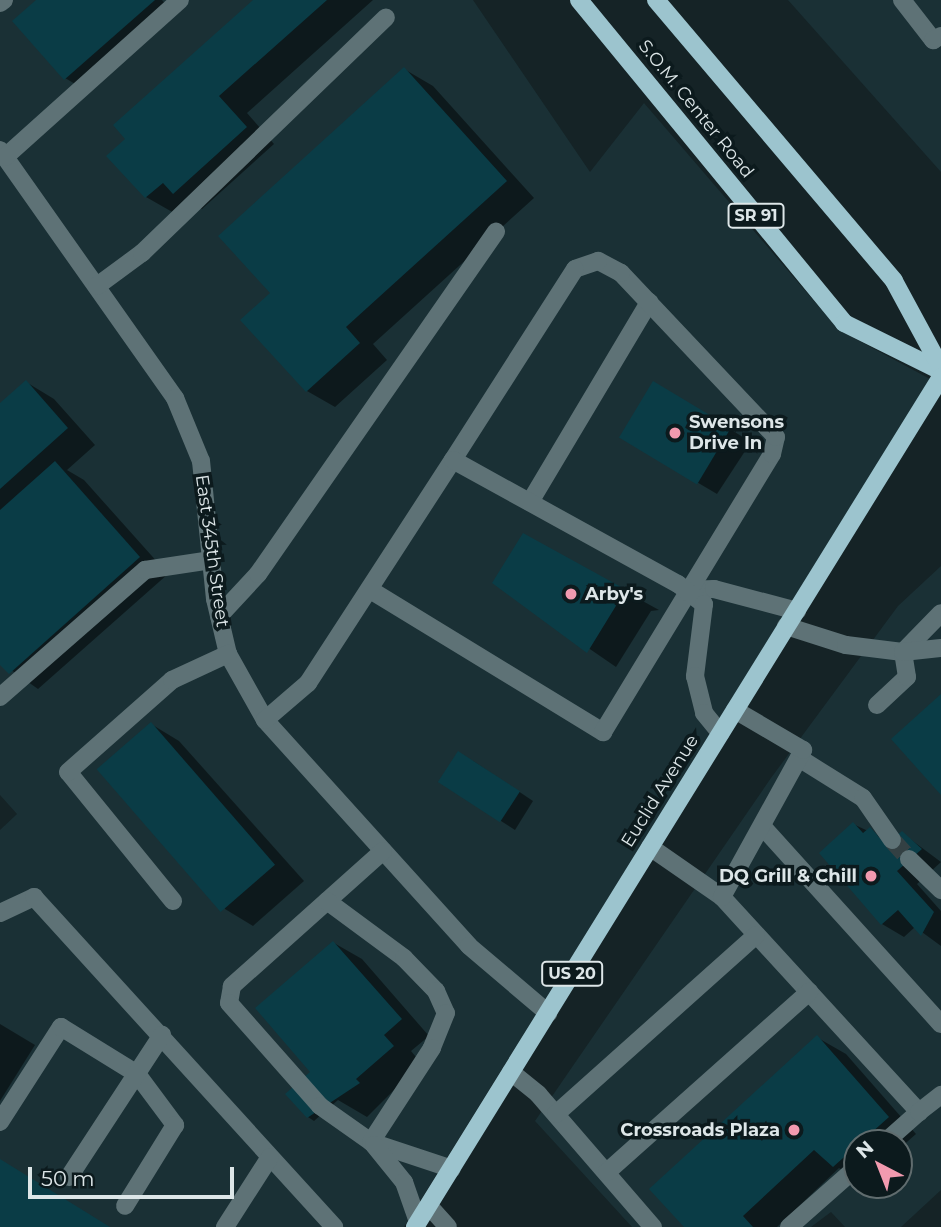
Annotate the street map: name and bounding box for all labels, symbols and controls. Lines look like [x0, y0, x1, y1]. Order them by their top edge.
street label: S.O.M. Center Road [634, 36, 758, 182]
road number: SR 91 [726, 204, 786, 229]
place label: Swensons Drive In [689, 412, 784, 454]
marker: Swensons Drive In [667, 425, 683, 441]
street label: East 345th Street [191, 473, 233, 629]
place label: Arby's [585, 583, 643, 605]
marker: Arby's [563, 586, 579, 602]
street label: Euclid Avenue [617, 731, 703, 851]
place label: DQ Grill & Chill [719, 865, 857, 887]
marker: DQ Grill & Chill [863, 868, 879, 884]
road number: US 20 [540, 962, 604, 986]
place label: Crossroads Plaza [620, 1119, 780, 1141]
marker: Crossroads Plaza [786, 1122, 802, 1138]
north arrow [843, 1129, 913, 1199]
text: N [852, 1136, 878, 1163]
scale bar [32, 1154, 238, 1198]
text: 50 m [41, 1166, 95, 1191]

